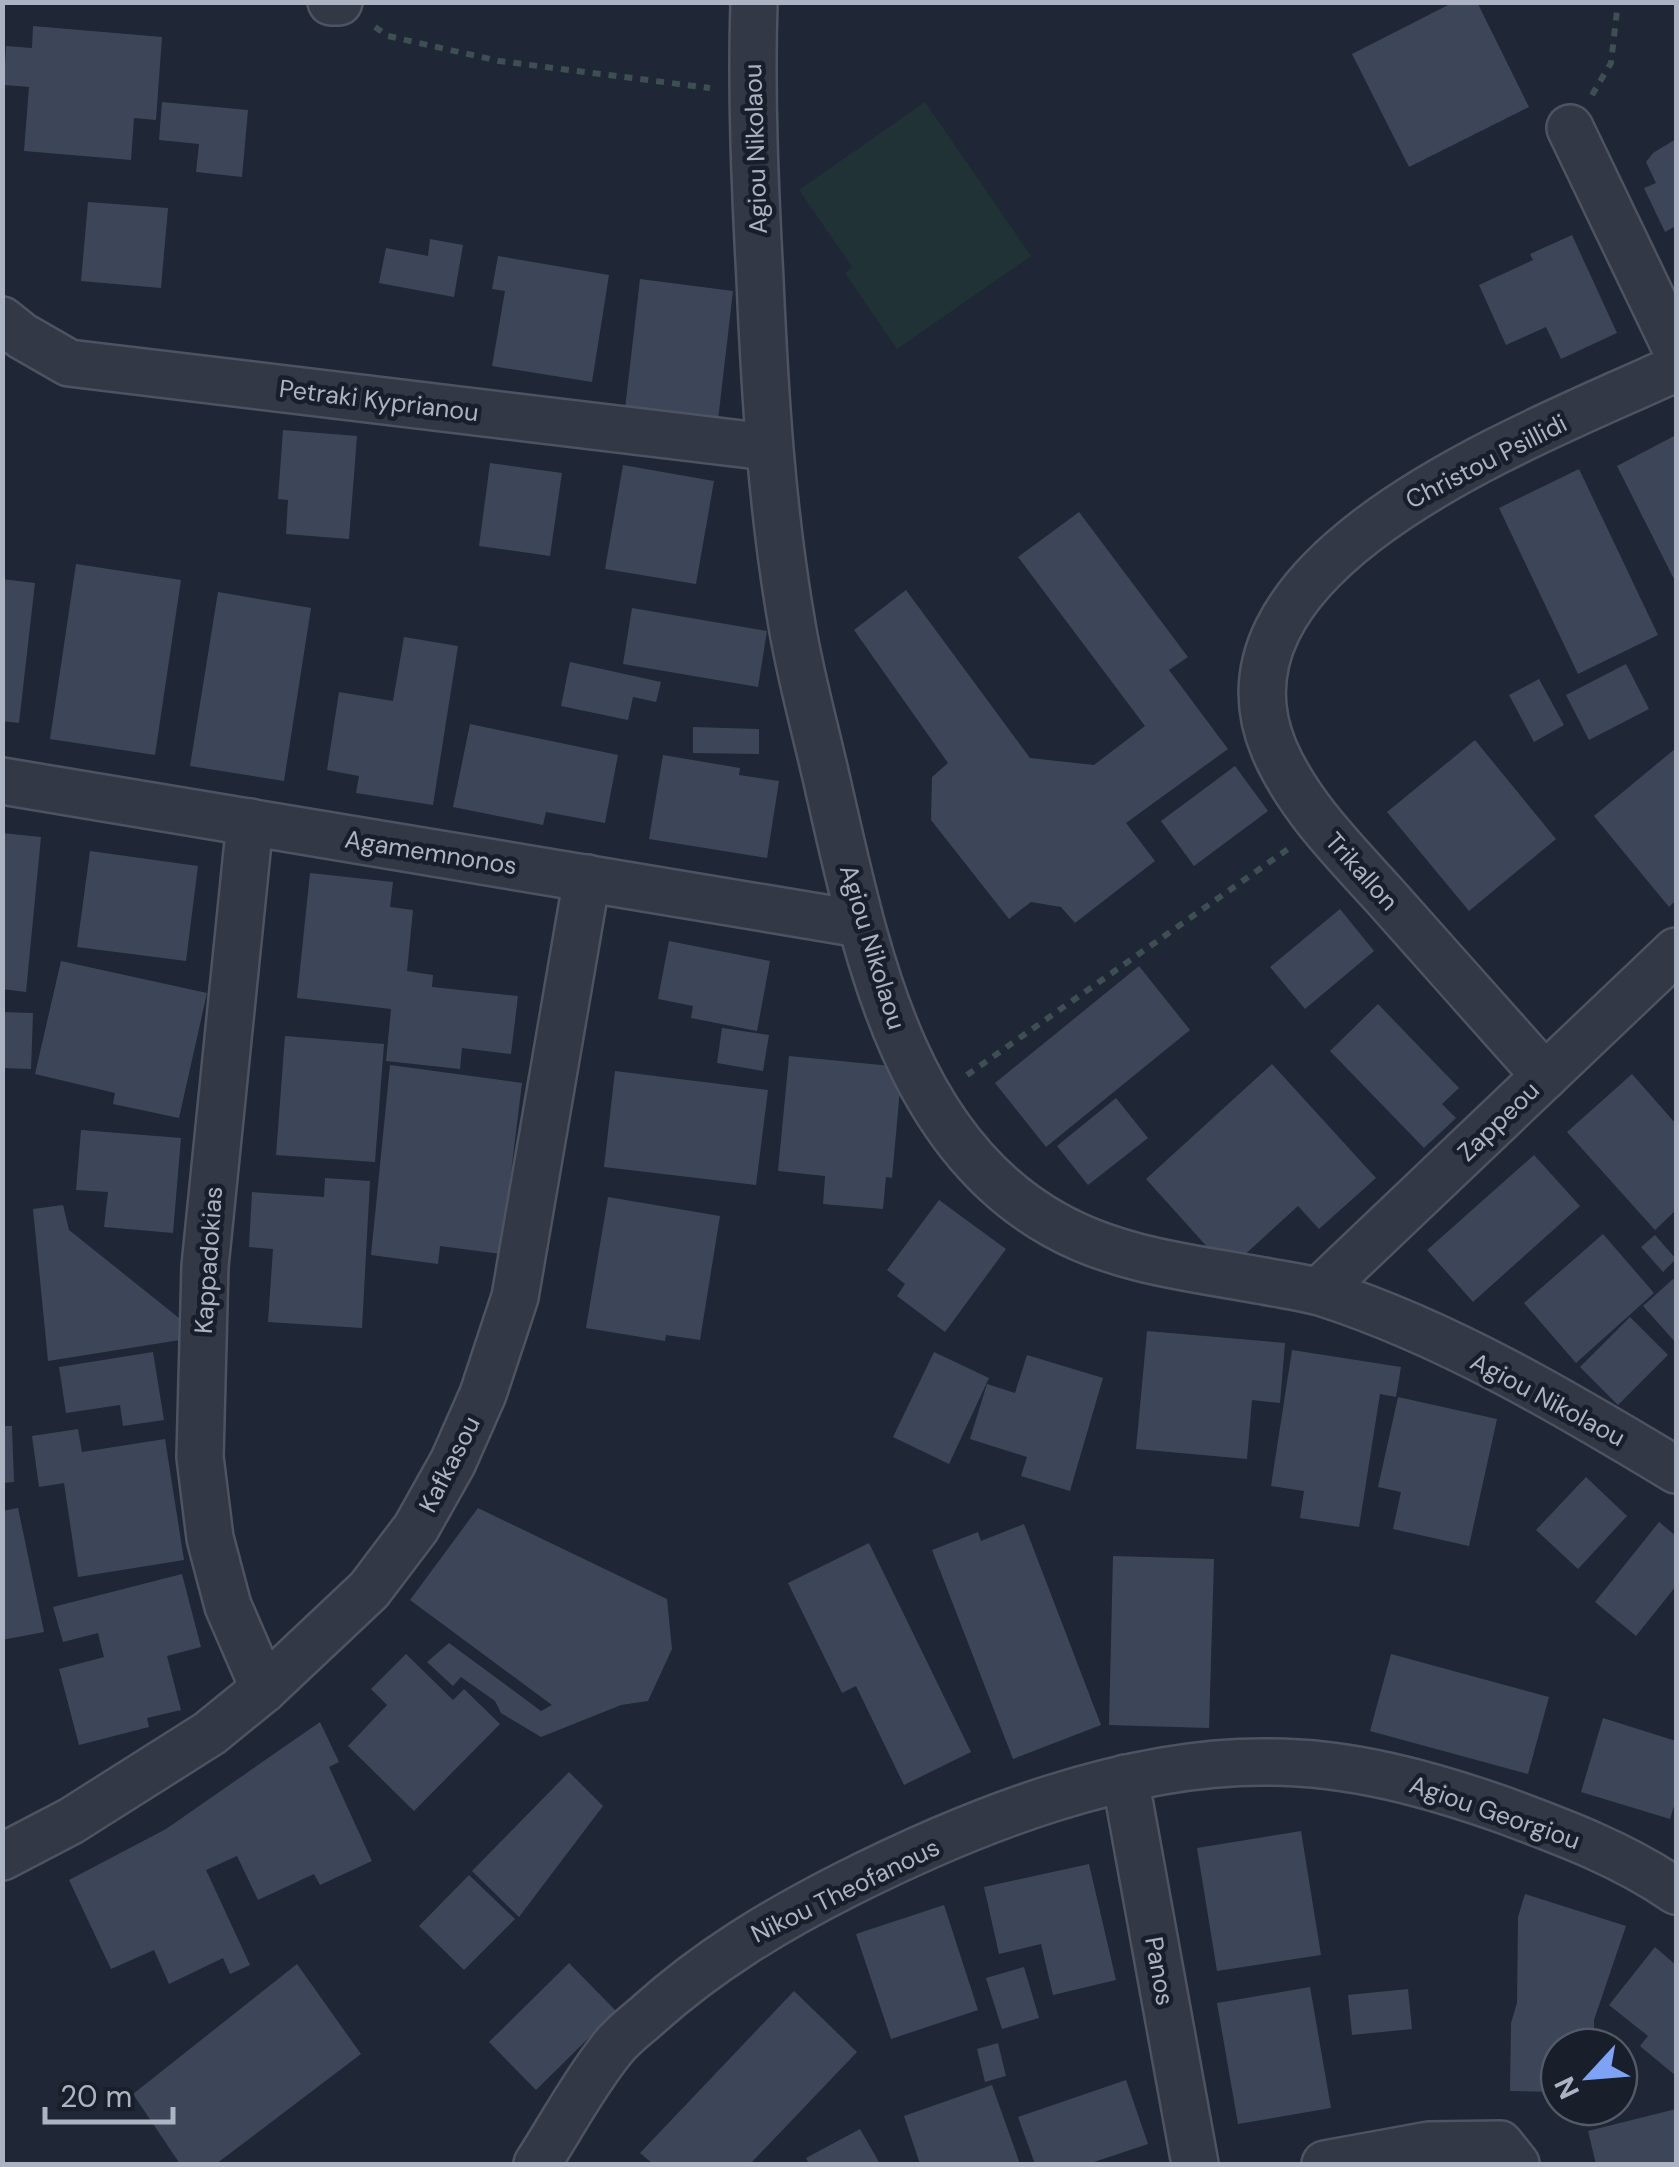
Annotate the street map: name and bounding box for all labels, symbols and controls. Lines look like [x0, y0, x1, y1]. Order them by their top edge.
street label: Agiou Nikolaou [736, 63, 775, 235]
street label: Petraki Kyprianou [277, 372, 481, 429]
street label: Christou Psillidi [1400, 407, 1572, 516]
street label: Agamemnonos [343, 823, 519, 882]
street label: Trikallon [1318, 825, 1405, 917]
street label: Agiou Nikolaou [832, 861, 913, 1033]
street label: Zappeou [1450, 1074, 1546, 1169]
street label: Kappadokias [187, 1185, 230, 1335]
street label: Agiou Nikolaou [1465, 1345, 1631, 1454]
street label: Kafkasou [411, 1410, 488, 1518]
street label: Agiou Georgiou [1405, 1768, 1585, 1857]
street label: Nikou Theofanous [745, 1830, 945, 1950]
street label: Panos [1137, 1934, 1182, 2008]
north arrow [1539, 2027, 1639, 2127]
scale bar [45, 2062, 172, 2124]
text: N [1546, 2070, 1588, 2105]
text: 20 m [60, 2077, 132, 2116]

